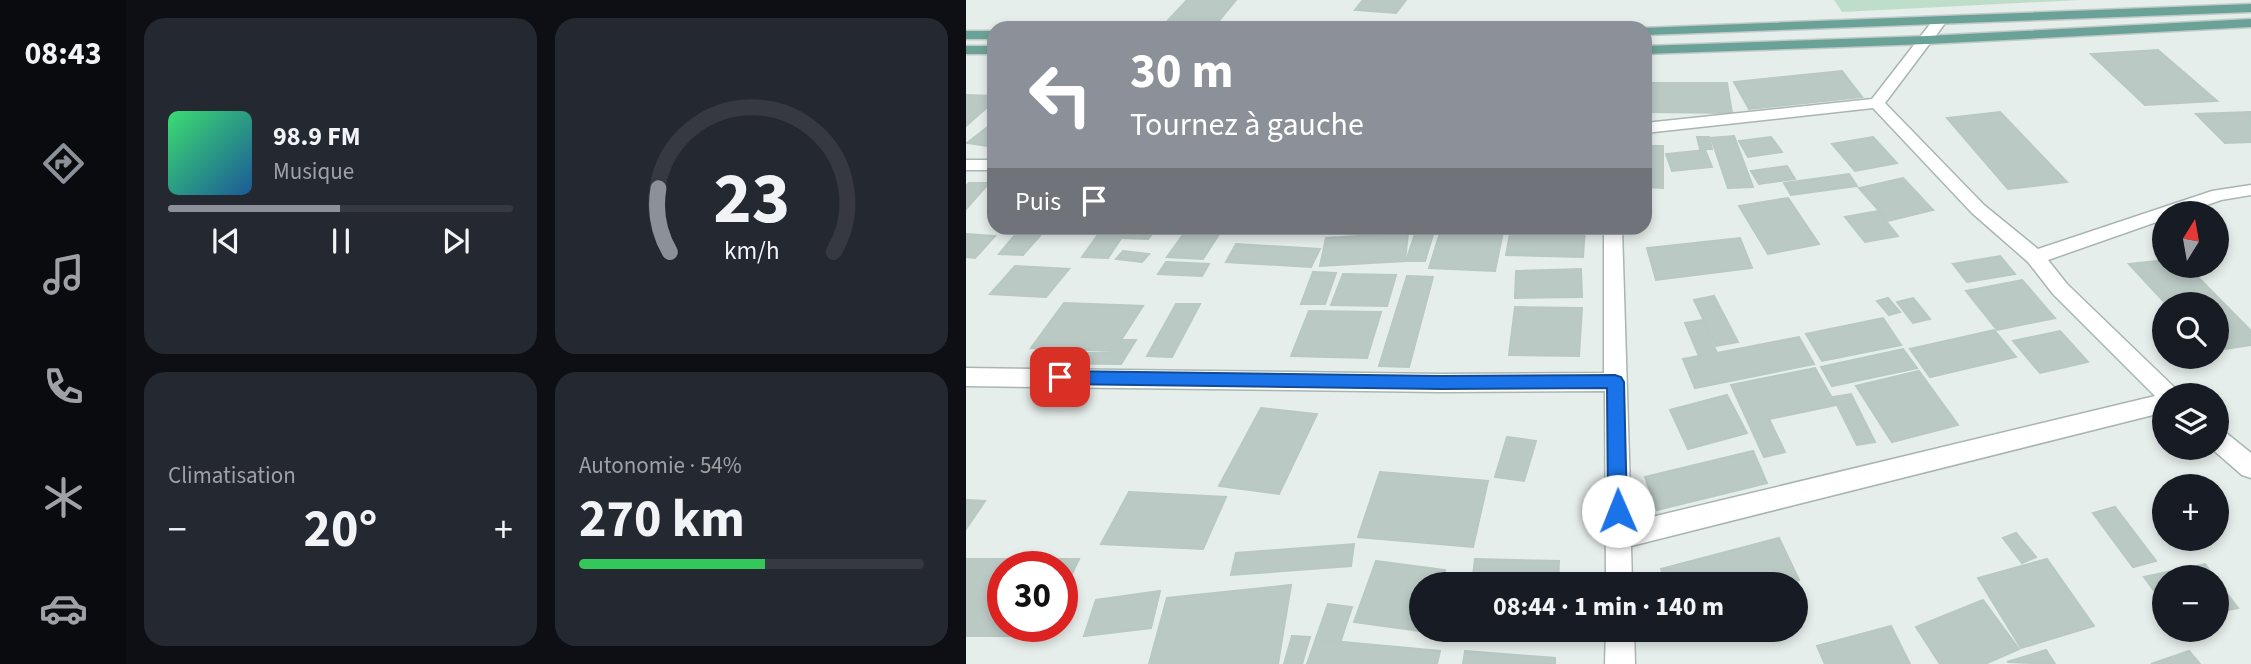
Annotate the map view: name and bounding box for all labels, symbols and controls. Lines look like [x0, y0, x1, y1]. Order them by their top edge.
text: 08:43 [24, 31, 102, 77]
text: 30 m [1130, 37, 1234, 107]
icon: left [1015, 49, 1106, 140]
text: Tournez à gauche [1130, 102, 1364, 148]
text: 98.9 FM [273, 118, 361, 155]
icon: directions [39, 139, 88, 188]
text: 23 [713, 147, 790, 251]
text: Musique [273, 155, 354, 188]
icon: arrive [1075, 182, 1113, 220]
text: Puis [1015, 183, 1061, 220]
north arrow [2152, 201, 2230, 278]
map controls [2152, 201, 2229, 642]
icon: previous [207, 222, 245, 260]
icon: pause [322, 222, 360, 260]
icon: next [437, 222, 475, 260]
text: km/h [724, 233, 779, 269]
icon: music [39, 250, 88, 299]
button: search [2152, 292, 2229, 369]
pin [1030, 347, 1090, 407]
icon: arrive [1041, 358, 1079, 396]
icon: phone [39, 362, 88, 411]
button: layers [2152, 383, 2229, 460]
text: Autonomie · 54% [579, 449, 742, 482]
text: Climatisation [168, 459, 296, 492]
icon: climate [39, 473, 88, 522]
position arrow [1581, 474, 1655, 548]
button: + [2152, 474, 2229, 551]
text: 270 km [579, 483, 745, 557]
text: 20° [304, 493, 377, 567]
text: − [168, 503, 187, 557]
text: + [494, 503, 513, 557]
speed limit sign: 30 [987, 551, 1078, 642]
button: − [2152, 565, 2229, 642]
icon: car [39, 584, 88, 633]
text: 08:44 · 1 min · 140 m [1493, 588, 1724, 625]

